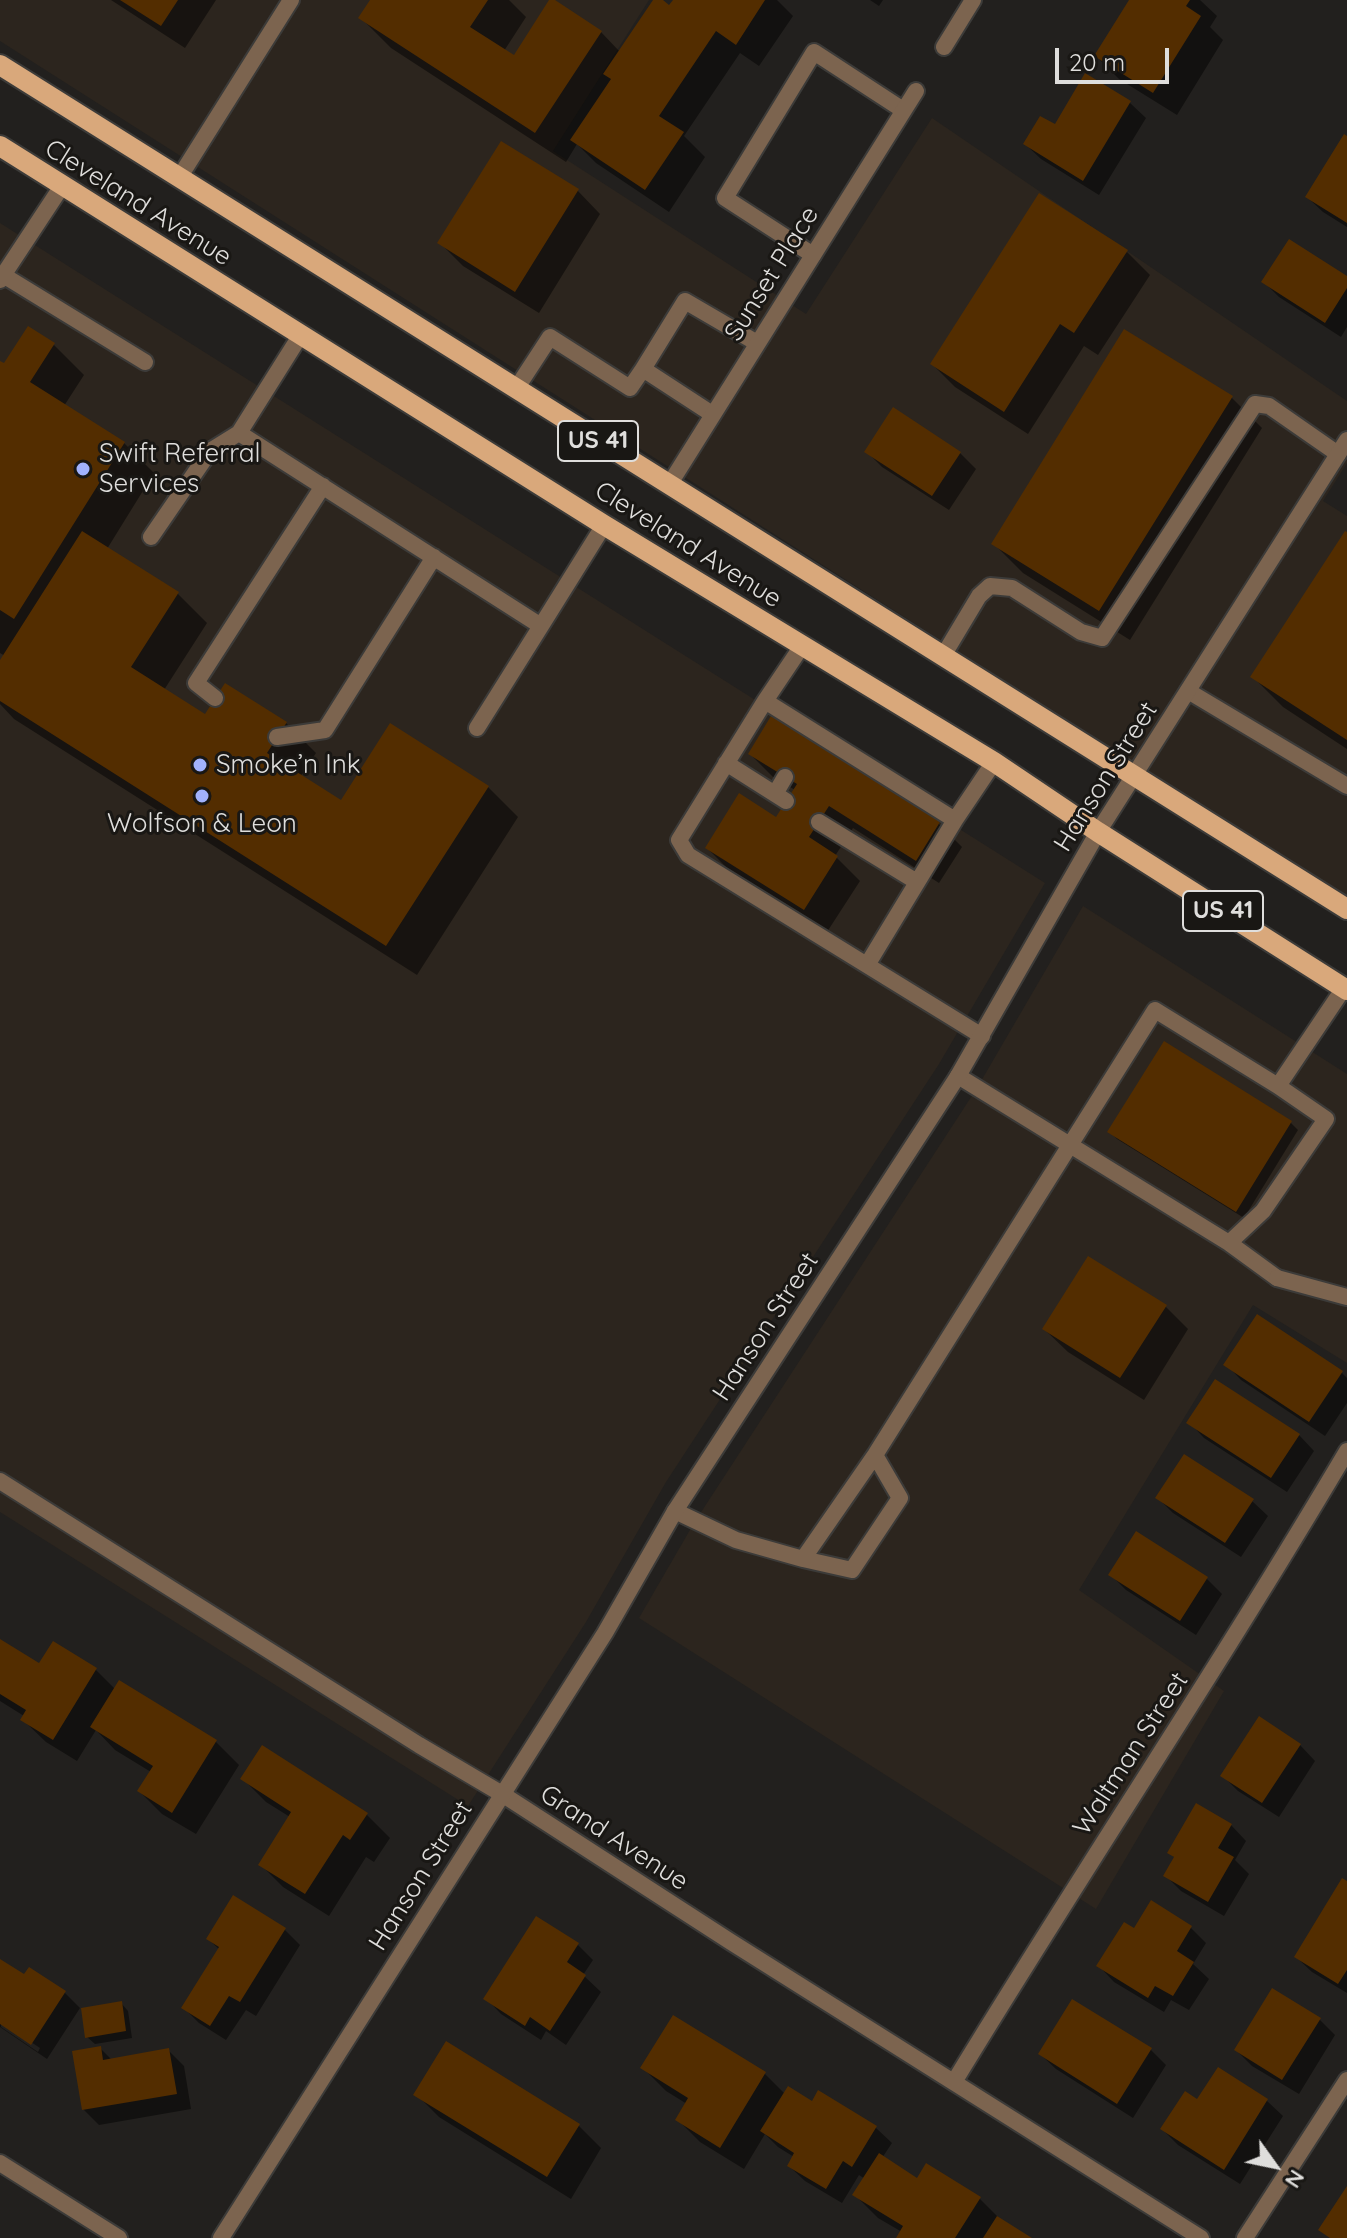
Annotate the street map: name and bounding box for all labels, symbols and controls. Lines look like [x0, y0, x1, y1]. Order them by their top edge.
scale bar [1059, 32, 1173, 82]
text: 20 m [1069, 47, 1125, 77]
street label: Cleveland Avenue [39, 133, 237, 273]
street label: Sunset Place [718, 201, 826, 347]
road number: US 41 [558, 421, 638, 461]
place label: Swift Referral Services [99, 438, 261, 500]
marker: Swift Referral Services [74, 460, 92, 478]
street label: Cleveland Avenue [589, 475, 787, 615]
street label: Hanson Street [1048, 696, 1164, 858]
place label: Smoke’n Ink [216, 749, 361, 781]
marker: Smoke’n Ink [191, 756, 209, 774]
marker: Wolfson & Leon [193, 787, 211, 805]
place label: Wolfson & Leon [107, 808, 297, 840]
road number: US 41 [1183, 891, 1263, 931]
street label: Hanson Street [706, 1247, 826, 1407]
street label: Waltman Street [1067, 1667, 1195, 1841]
street label: Grand Avenue [534, 1779, 694, 1897]
street label: Hanson Street [363, 1795, 479, 1957]
north arrow [1235, 2126, 1315, 2206]
text: N [1279, 2165, 1311, 2193]

